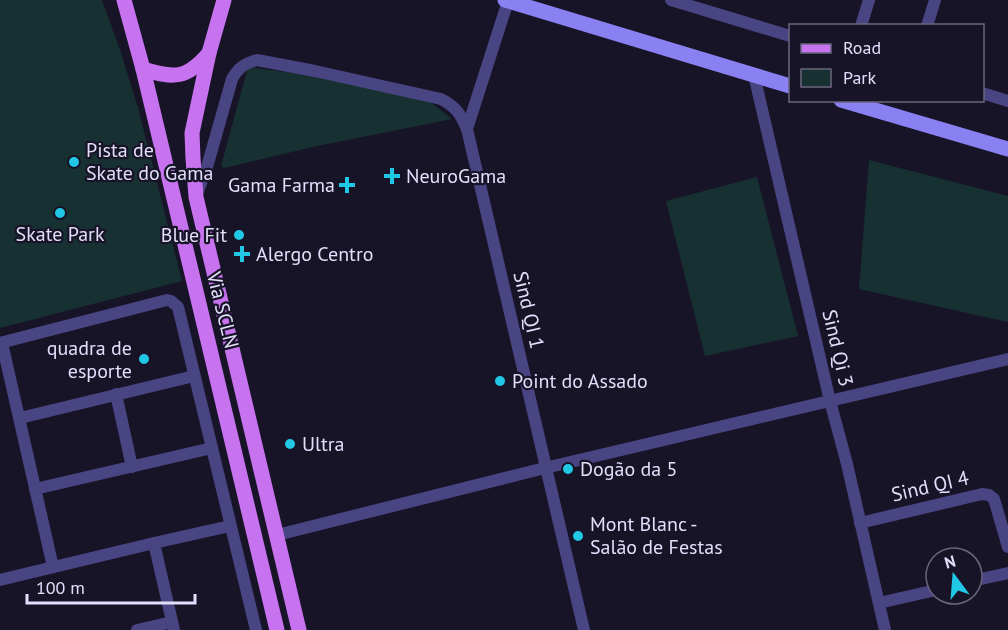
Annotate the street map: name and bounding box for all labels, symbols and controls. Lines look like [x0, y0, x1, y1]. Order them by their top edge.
legend [789, 24, 984, 102]
text: Road [843, 36, 881, 59]
text: Park [843, 66, 876, 89]
place label: Pista de Skate do Gama [86, 137, 213, 186]
marker: Pista de Skate do Gama [67, 155, 81, 169]
place label: NeuroGama [406, 163, 506, 189]
marker: NeuroGama [383, 167, 401, 185]
place label: Gama Farma [228, 172, 335, 198]
marker: Gama Farma [340, 178, 354, 192]
marker: Skate Park [53, 206, 67, 220]
place label: Skate Park [16, 221, 105, 247]
place label: Blue Fit [161, 222, 227, 248]
marker: Blue Fit [232, 228, 246, 242]
place label: Alergo Centro [256, 241, 373, 267]
marker: Alergo Centro [233, 245, 251, 263]
street label: Via SCLN [201, 268, 245, 351]
street label: Sind QI 1 [507, 269, 551, 351]
street label: Sind Qi 3 [817, 307, 859, 389]
place label: quadra de esporte [47, 335, 132, 384]
marker: quadra de esporte [137, 352, 151, 366]
place label: Point do Assado [512, 368, 648, 394]
marker: Point do Assado [493, 374, 507, 388]
place label: Ultra [302, 431, 344, 457]
marker: Ultra [283, 437, 297, 451]
place label: Dogão da 5 [580, 456, 677, 482]
marker: Dogão da 5 [561, 462, 575, 476]
street label: Sind QI 4 [889, 464, 971, 508]
place label: Mont Blanc - Salão de Festas [590, 511, 723, 560]
marker: Mont Blanc - Salão de Festas [571, 529, 585, 543]
north arrow [924, 546, 984, 606]
text: N [942, 551, 958, 573]
scale bar [27, 567, 195, 605]
text: 100 m [36, 576, 85, 599]

